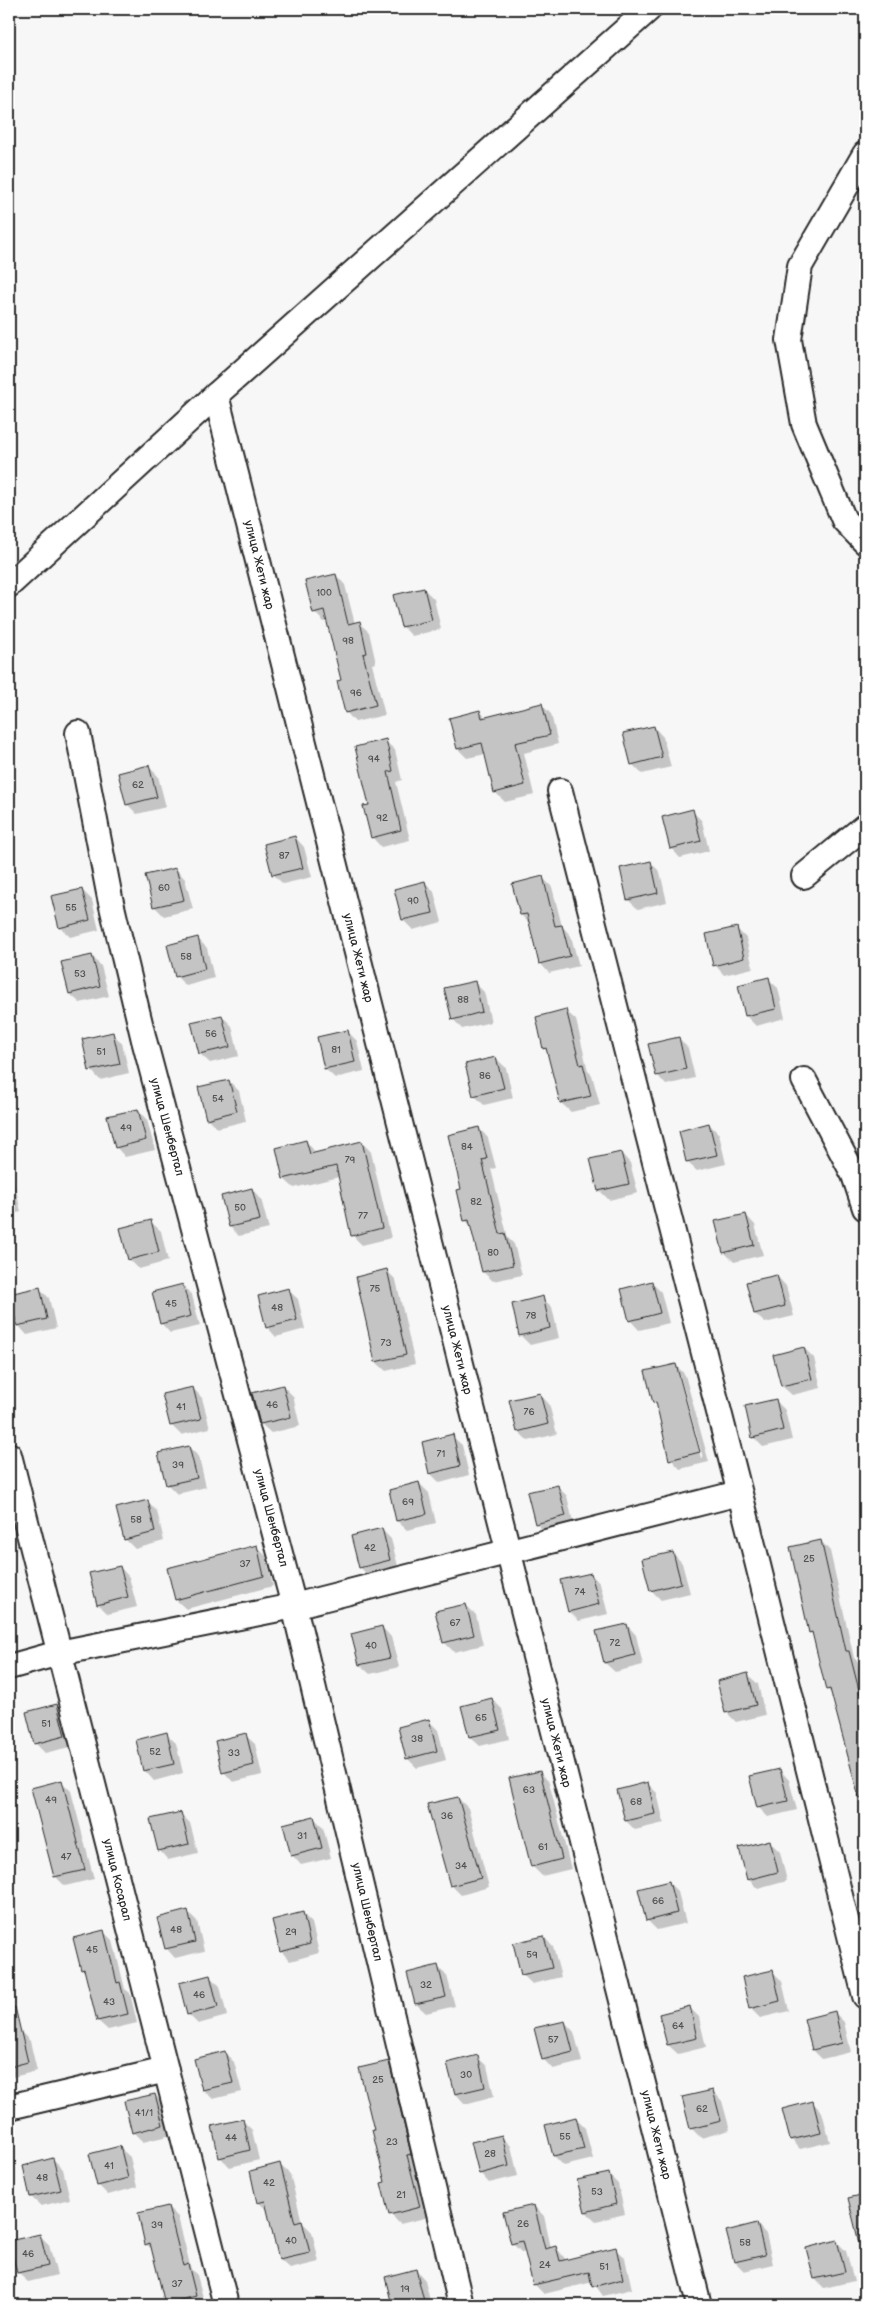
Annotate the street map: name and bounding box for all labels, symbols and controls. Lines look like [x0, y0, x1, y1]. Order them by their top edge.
street label: улица Жети жар [241, 519, 277, 611]
house number: 100 [316, 587, 332, 599]
house number: 98 [342, 635, 354, 647]
house number: 96 [350, 687, 362, 699]
house number: 94 [368, 753, 380, 765]
house number: 62 [132, 779, 144, 791]
house number: 92 [376, 812, 388, 824]
house number: 87 [279, 850, 289, 862]
house number: 60 [158, 882, 170, 894]
house number: 90 [407, 895, 419, 907]
house number: 55 [65, 902, 77, 914]
street label: улица Жети жар [340, 912, 376, 1004]
house number: 58 [180, 951, 192, 963]
house number: 53 [74, 968, 86, 980]
house number: 88 [457, 994, 469, 1006]
house number: 56 [205, 1028, 217, 1040]
house number: 81 [331, 1044, 341, 1056]
house number: 51 [96, 1046, 106, 1058]
house number: 86 [479, 1070, 491, 1082]
street label: улица Шенбертал [147, 1076, 187, 1178]
house number: 54 [212, 1093, 224, 1105]
house number: 49 [120, 1122, 132, 1134]
house number: 84 [461, 1141, 473, 1153]
house number: 79 [345, 1154, 356, 1166]
house number: 82 [470, 1196, 482, 1208]
house number: 50 [234, 1202, 246, 1214]
house number: 77 [358, 1210, 368, 1222]
house number: 80 [487, 1247, 499, 1259]
house number: 75 [370, 1283, 381, 1295]
house number: 45 [165, 1298, 177, 1310]
house number: 48 [271, 1302, 283, 1314]
street label: улица Жети жар [439, 1304, 475, 1396]
house number: 78 [526, 1310, 537, 1322]
house number: 73 [380, 1337, 392, 1349]
house number: 46 [266, 1399, 278, 1411]
house number: 41 [176, 1401, 186, 1413]
house number: 76 [523, 1406, 535, 1418]
house number: 71 [437, 1448, 446, 1460]
house number: 39 [172, 1459, 184, 1471]
street label: улица Шенбертал [251, 1467, 291, 1569]
house number: 69 [402, 1496, 414, 1508]
house number: 58 [130, 1514, 142, 1526]
house number: 42 [364, 1542, 376, 1554]
house number: 25 [803, 1553, 815, 1565]
house number: 37 [239, 1558, 251, 1570]
house number: 74 [574, 1586, 586, 1598]
house number: 67 [449, 1617, 461, 1629]
house number: 72 [610, 1637, 621, 1649]
house number: 40 [365, 1640, 377, 1652]
street label: улица Жети жар [538, 1697, 574, 1789]
house number: 65 [475, 1712, 487, 1724]
house number: 51 [41, 1718, 51, 1730]
house number: 38 [411, 1733, 423, 1745]
house number: 52 [149, 1746, 161, 1758]
house number: 33 [228, 1747, 240, 1759]
house number: 63 [523, 1784, 535, 1796]
house number: 49 [45, 1794, 57, 1806]
house number: 68 [630, 1796, 642, 1808]
house number: 36 [441, 1810, 453, 1822]
house number: 31 [297, 1830, 307, 1842]
street label: улица Косарал [100, 1837, 134, 1923]
house number: 61 [538, 1841, 548, 1853]
house number: 47 [60, 1851, 72, 1863]
house number: 34 [455, 1860, 467, 1872]
street label: улица Шенбертал [348, 1861, 386, 1963]
house number: 66 [652, 1895, 664, 1907]
house number: 48 [170, 1924, 182, 1936]
house number: 29 [285, 1926, 297, 1938]
house number: 45 [86, 1944, 98, 1956]
house number: 59 [526, 1949, 538, 1961]
house number: 32 [420, 1979, 432, 1991]
house number: 46 [193, 1989, 205, 2001]
house number: 43 [103, 1996, 115, 2008]
house number: 64 [672, 2020, 684, 2032]
house number: 57 [548, 2034, 558, 2046]
house number: 30 [460, 2069, 472, 2081]
house number: 25 [372, 2074, 384, 2086]
street label: улица Жети жар [638, 2089, 674, 2181]
house number: 62 [696, 2103, 708, 2115]
house number: 41/1 [135, 2107, 153, 2119]
house number: 55 [559, 2131, 571, 2143]
house number: 44 [225, 2132, 237, 2144]
house number: 23 [386, 2136, 398, 2148]
house number: 28 [484, 2148, 496, 2160]
house number: 41 [104, 2160, 114, 2172]
house number: 48 [36, 2172, 48, 2184]
house number: 42 [263, 2177, 275, 2189]
house number: 53 [591, 2186, 603, 2198]
house number: 21 [396, 2189, 406, 2201]
house number: 26 [517, 2218, 529, 2230]
house number: 39 [151, 2219, 163, 2231]
house number: 40 [285, 2235, 297, 2247]
house number: 58 [739, 2237, 751, 2249]
house number: 46 [22, 2248, 34, 2260]
house number: 24 [539, 2259, 551, 2271]
house number: 51 [599, 2261, 609, 2273]
house number: 37 [171, 2278, 183, 2290]
house number: 19 [400, 2283, 410, 2295]

